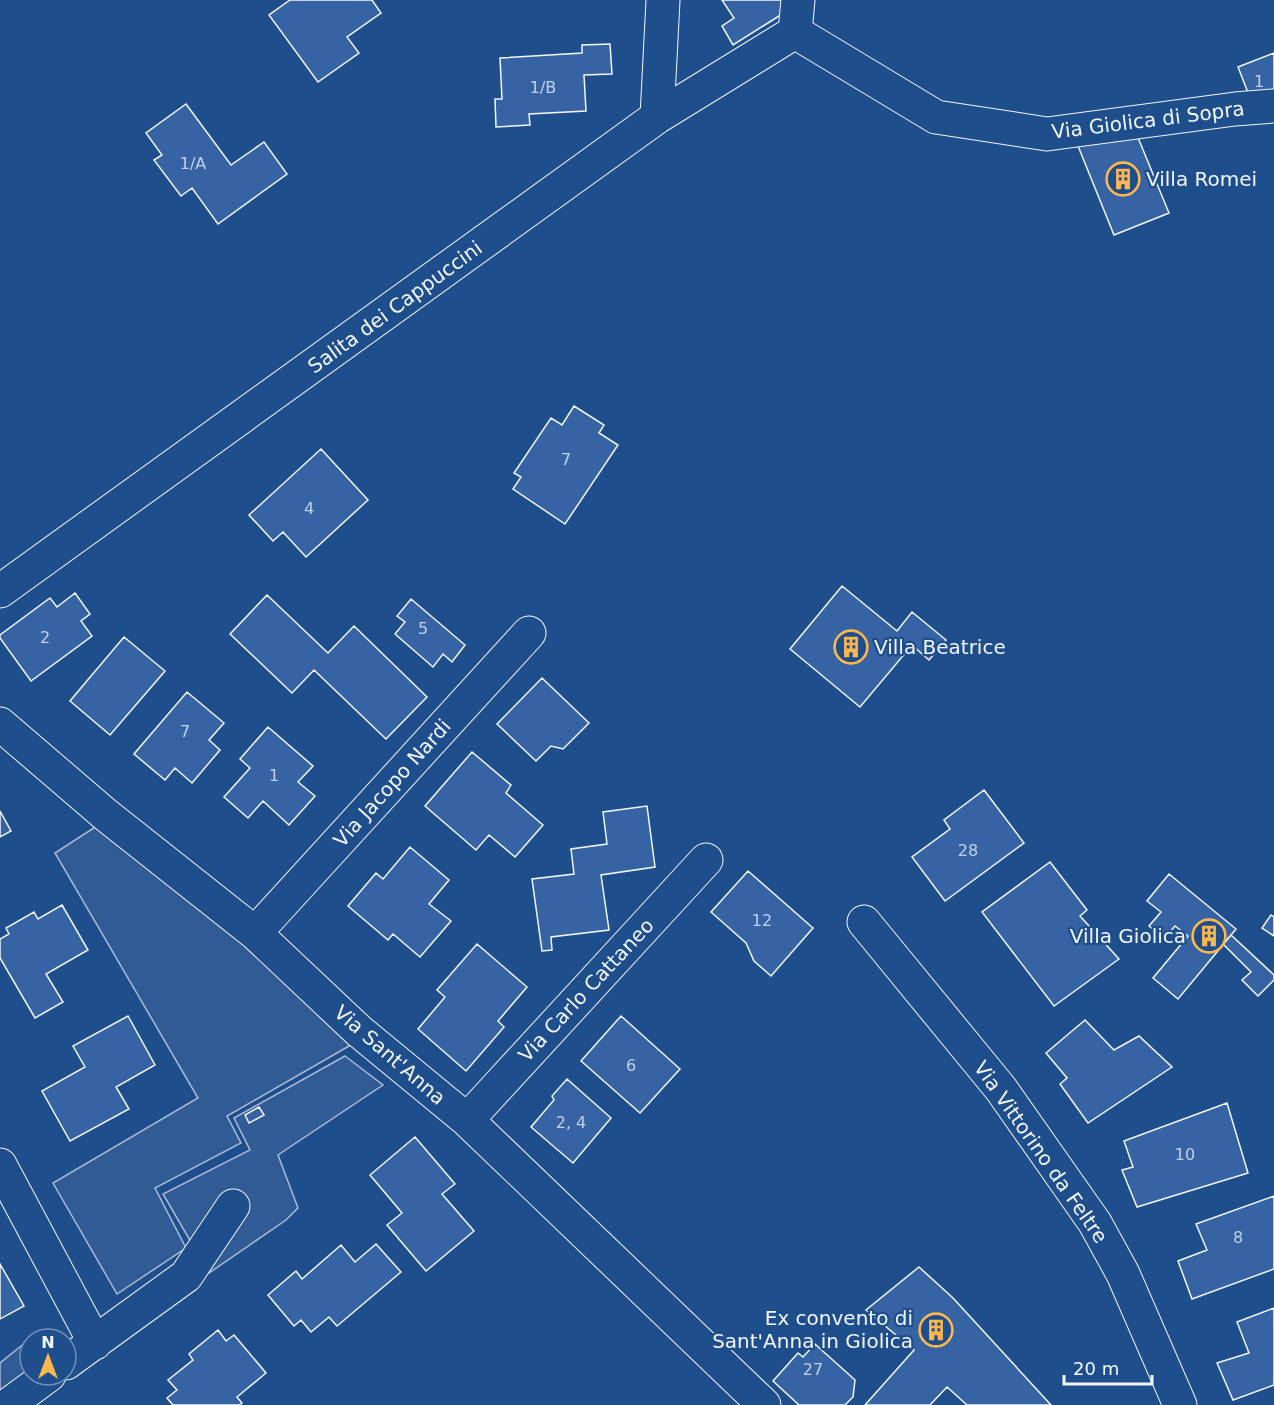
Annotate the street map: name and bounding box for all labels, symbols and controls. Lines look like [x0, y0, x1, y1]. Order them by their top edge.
house number: 1 [1254, 72, 1264, 91]
house number: 1/B [530, 78, 556, 97]
street label: Via Giolica di Sopra [1050, 96, 1246, 144]
house number: 1/A [180, 154, 206, 173]
building icon: Villa Romei [1105, 161, 1141, 197]
place label: Villa Romei [1146, 167, 1257, 191]
street label: Salita dei Cappuccini [303, 236, 487, 378]
house number: 7 [561, 450, 571, 469]
house number: 4 [304, 499, 314, 518]
house number: 5 [418, 619, 428, 638]
house number: 2 [40, 628, 50, 647]
building icon: Villa Beatrice [833, 629, 869, 665]
place label: Villa Beatrice [874, 635, 1006, 659]
street label: Via Jacopo Nardi [328, 714, 456, 852]
house number: 7 [180, 722, 190, 741]
house number: 1 [269, 766, 279, 785]
house number: 28 [958, 841, 978, 860]
house number: 12 [752, 911, 772, 930]
street label: Via Carlo Cattaneo [513, 913, 659, 1067]
building icon: Villa Giolica [1191, 918, 1227, 954]
place label: Villa Giolica [1070, 924, 1186, 948]
street label: Via Sant'Anna [329, 1000, 451, 1110]
house number: 6 [626, 1056, 636, 1075]
street label: Via Vittorino da Feltre [969, 1056, 1113, 1248]
house number: 2, 4 [556, 1113, 586, 1132]
house number: 10 [1175, 1145, 1195, 1164]
house number: 8 [1233, 1228, 1243, 1247]
place label: Ex convento di Sant'Anna in Giolica [712, 1306, 913, 1353]
building icon: Ex convento di Sant'Anna in Giolica [918, 1312, 954, 1348]
north arrow [18, 1327, 78, 1387]
text: N [41, 1333, 55, 1352]
scale bar [1064, 1348, 1152, 1386]
text: 20 m [1073, 1358, 1119, 1379]
house number: 27 [803, 1360, 823, 1379]

